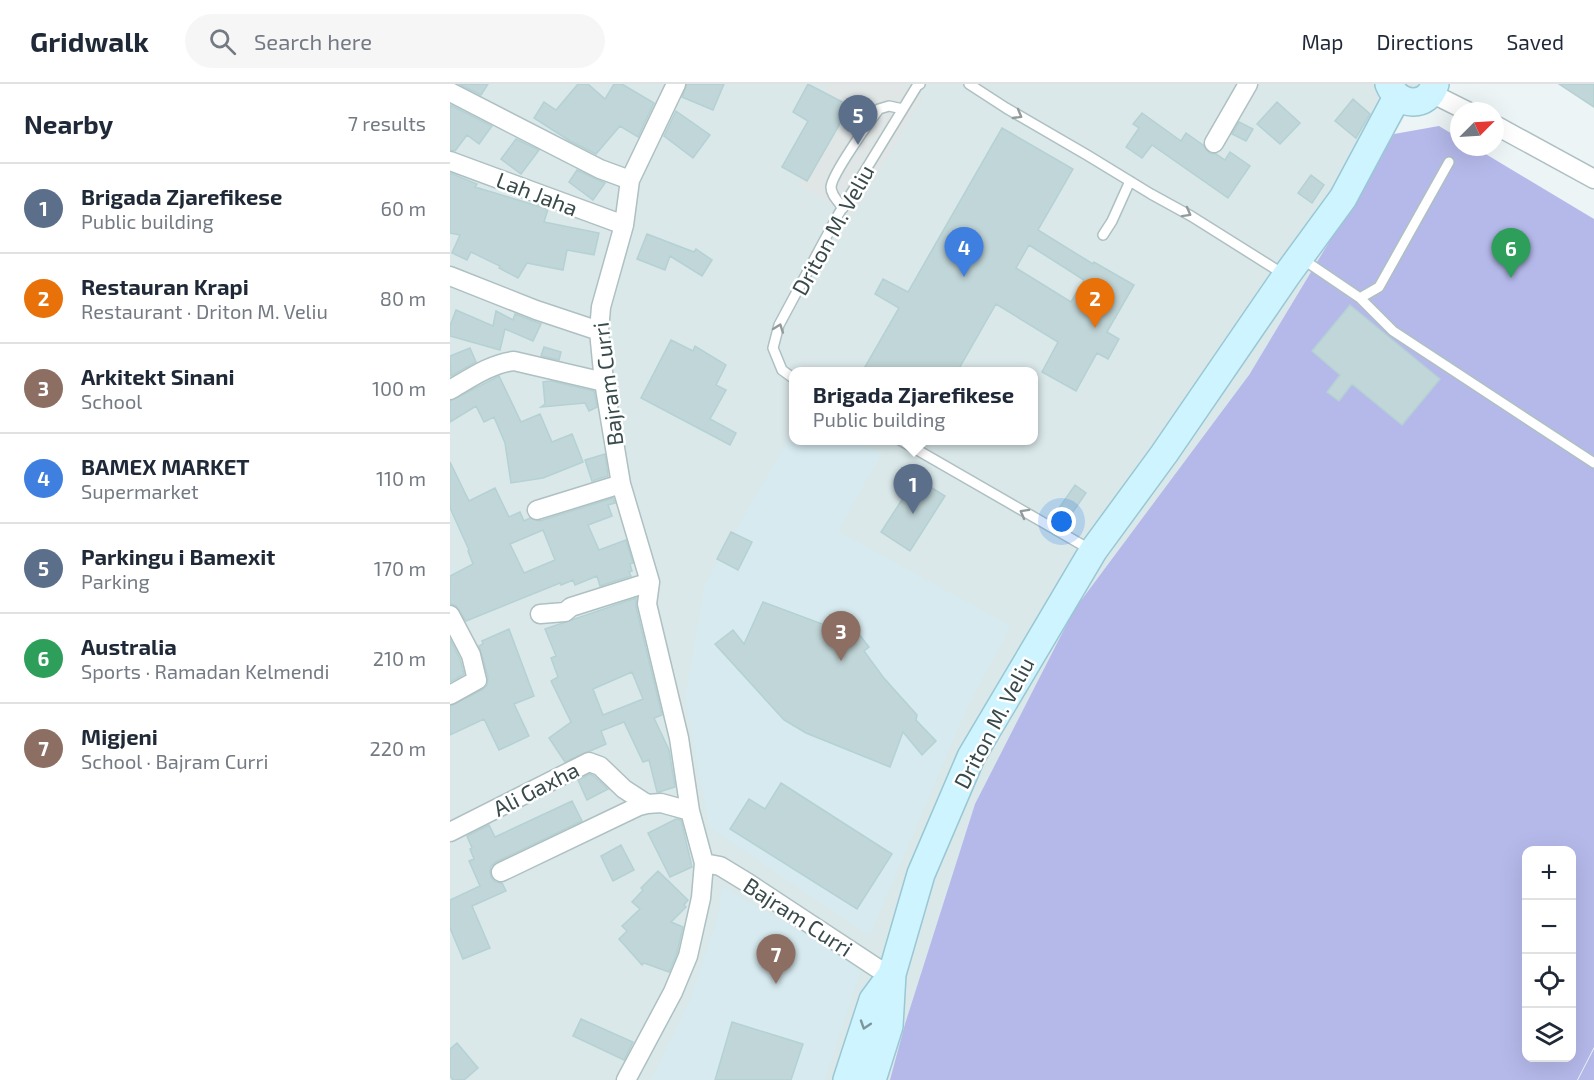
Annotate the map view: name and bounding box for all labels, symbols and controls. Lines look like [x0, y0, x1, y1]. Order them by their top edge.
search box [185, 14, 605, 68]
text: Gridwalk [30, 24, 149, 58]
icon: search [206, 25, 239, 58]
text: Search here [254, 28, 372, 54]
text: Map [1301, 29, 1344, 54]
text: Directions [1377, 29, 1473, 54]
text: Saved [1506, 29, 1564, 54]
pin: 5 [838, 95, 878, 145]
north arrow [1450, 102, 1504, 156]
text: Nearby [24, 108, 113, 139]
one-way arrow [1012, 108, 1023, 120]
text: 7 results [348, 111, 426, 135]
street label: Driton M. Veliu [786, 160, 879, 299]
street label: Lah Jaha [493, 166, 582, 220]
text: Brigada Zjarefikese [81, 183, 282, 209]
text: 1 [39, 196, 48, 220]
text: 60 m [381, 196, 426, 220]
one-way arrow [1181, 206, 1191, 218]
text: Public building [81, 209, 214, 233]
pin: 4 [944, 228, 984, 277]
pin: 6 [1492, 228, 1530, 278]
text: Restauran Krapi [81, 273, 249, 299]
pin: 2 [1076, 278, 1114, 328]
text: 2 [38, 286, 49, 310]
text: 80 m [380, 286, 426, 310]
text: Restaurant · Driton M. Veliu [81, 299, 328, 323]
street label: Bajram Curri [587, 321, 628, 447]
one-way arrow [772, 324, 784, 335]
text: Arkitekt Sinani [81, 363, 235, 389]
popup [789, 367, 1038, 445]
text: 3 [38, 376, 49, 400]
text: 100 m [372, 376, 426, 400]
text: Brigada Zjarefikese [813, 381, 1014, 407]
text: School [81, 389, 142, 413]
text: Public building [813, 407, 945, 431]
text: BAMEX MARKET [81, 453, 250, 479]
pin: 1 [894, 464, 932, 514]
text: 4 [37, 466, 50, 490]
text: 110 m [376, 466, 426, 490]
text: Supermarket [81, 479, 199, 503]
your location [1047, 507, 1076, 536]
one-way arrow [1020, 508, 1030, 520]
text: Parkingu i Bamexit [81, 543, 275, 569]
text: 5 [38, 556, 49, 580]
text: 170 m [374, 556, 426, 580]
text: Parking [81, 569, 150, 593]
pin: 3 [822, 612, 860, 661]
text: Australia [81, 633, 177, 659]
text: 6 [38, 646, 49, 670]
text: 210 m [373, 646, 426, 670]
street label: Driton M. Veliu [948, 652, 1039, 793]
text: Sports · Ramadan Kelmendi [81, 659, 330, 683]
text: Migjeni [81, 723, 158, 749]
text: 7 [38, 736, 49, 760]
text: 220 m [369, 736, 426, 760]
text: School · Bajram Curri [81, 749, 269, 773]
street label: Ali Gaxha [488, 755, 583, 821]
map controls [1522, 846, 1576, 1062]
button: + [1522, 846, 1576, 900]
street label: Bajram Curri [739, 871, 858, 962]
button: − [1522, 900, 1576, 954]
pin: 7 [756, 934, 796, 984]
button: locate [1522, 954, 1576, 1008]
button: layers [1522, 1008, 1576, 1062]
one-way arrow [860, 1019, 873, 1030]

